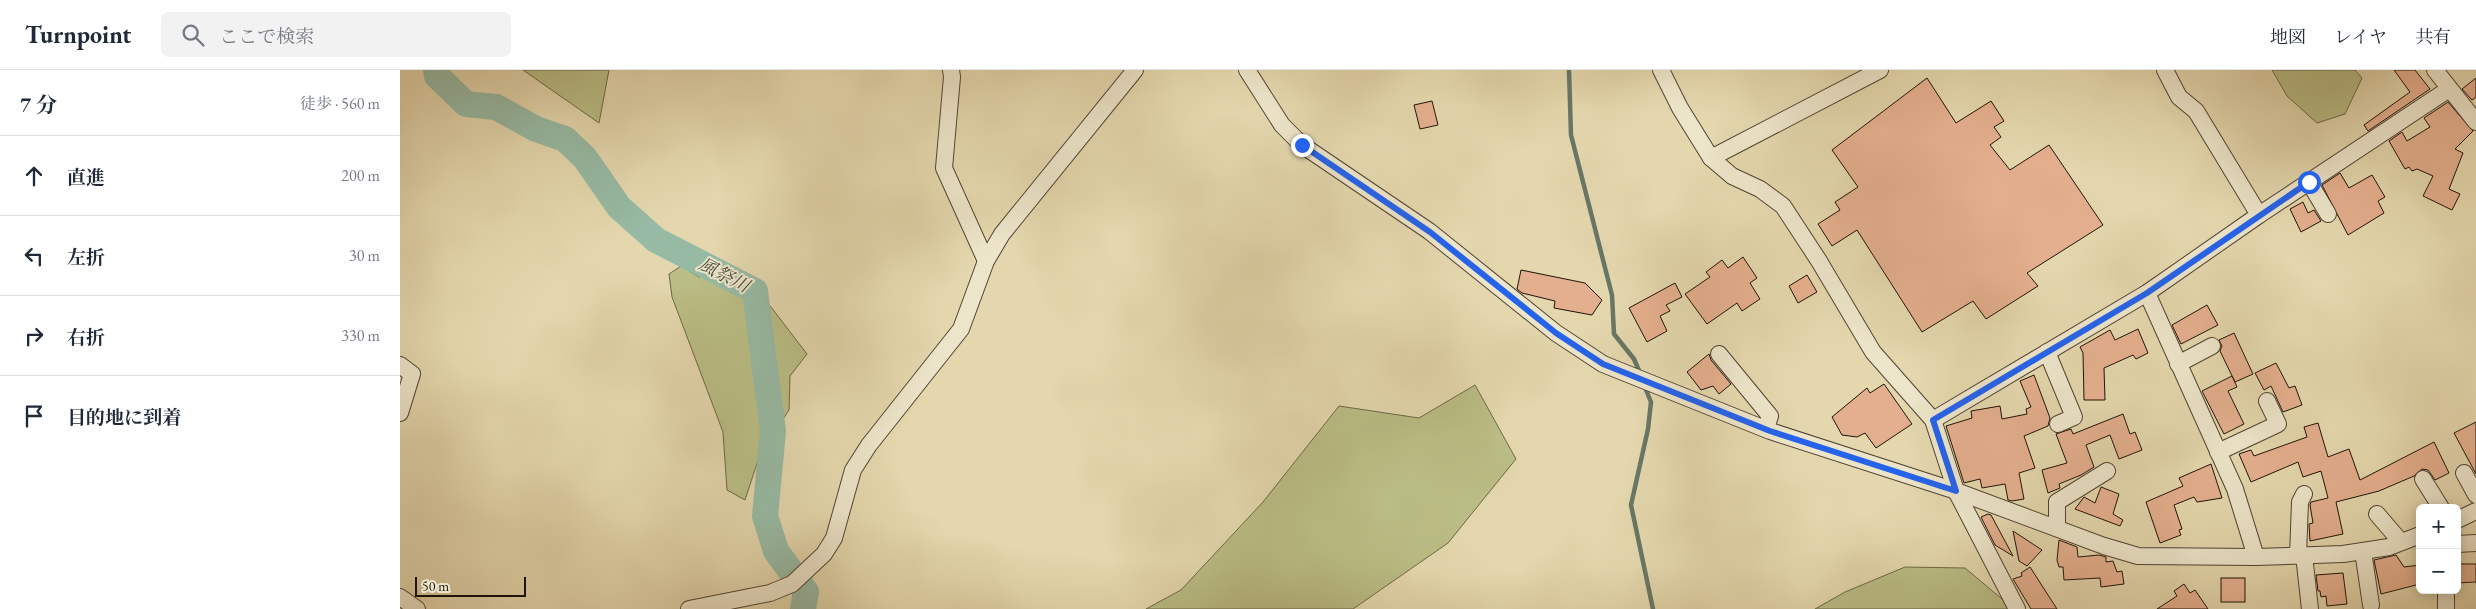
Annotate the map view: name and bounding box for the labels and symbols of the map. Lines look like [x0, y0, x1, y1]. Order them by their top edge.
route end [1291, 134, 1314, 157]
route start [2298, 171, 2321, 194]
water label: 風祭川 [695, 252, 755, 298]
scale bar [415, 574, 526, 597]

